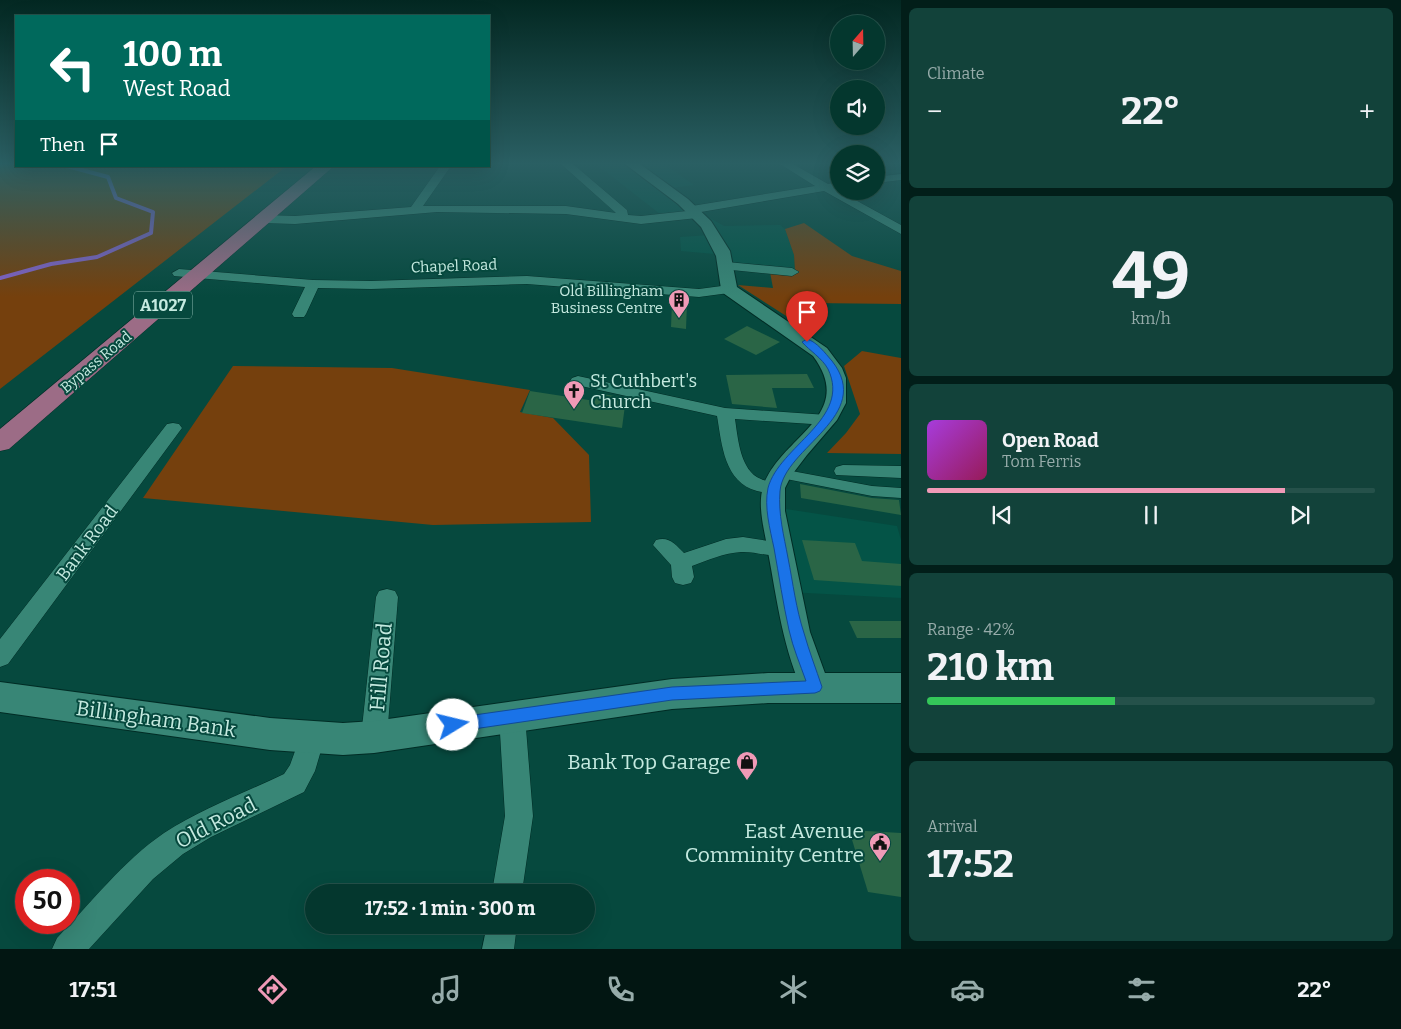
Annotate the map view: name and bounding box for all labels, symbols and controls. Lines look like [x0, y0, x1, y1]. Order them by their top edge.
north arrow [830, 15, 885, 70]
map controls [830, 15, 885, 200]
text: 100 m [123, 33, 222, 75]
icon: left [40, 35, 105, 100]
text: Climate [927, 64, 985, 83]
text: West Road [123, 75, 231, 102]
button: sound [830, 80, 885, 135]
text: 22° [1121, 88, 1180, 134]
text: − [927, 95, 942, 128]
text: + [1359, 95, 1375, 128]
icon: arrive [95, 130, 123, 158]
text: Then [40, 133, 85, 156]
button: layers [830, 145, 885, 200]
text: 49 [1112, 237, 1190, 315]
street label: Chapel Road [410, 255, 498, 277]
place label: Old Billingham Business Centre [551, 282, 664, 317]
building icon: Old Billingham Business Centre [667, 288, 691, 319]
pin [786, 291, 828, 342]
road number: A1027 [134, 292, 192, 318]
icon: arrive [793, 298, 821, 326]
text: km/h [1131, 309, 1171, 328]
street label: Bypass Road [57, 327, 135, 397]
place label: St Cuthbert's Church [590, 370, 697, 413]
church icon: St Cuthbert's Church [562, 379, 586, 410]
text: Open Road [1002, 429, 1099, 452]
text: Tom Ferris [1002, 452, 1081, 471]
street label: Bank Road [52, 501, 123, 585]
icon: previous [988, 501, 1016, 529]
icon: pause [1137, 501, 1165, 529]
icon: next [1286, 501, 1314, 529]
text: Range · 42% [927, 620, 1015, 639]
street label: Hill Road [364, 622, 398, 712]
text: 210 km [927, 644, 1054, 690]
street label: Billingham Bank [74, 695, 238, 743]
position arrow [426, 698, 478, 750]
place label: Bank Top Garage [567, 749, 731, 775]
shop icon: Bank Top Garage [735, 750, 759, 781]
street label: Old Road [171, 792, 261, 854]
text: Arrival [927, 817, 978, 836]
place label: East Avenue Comminity Centre [685, 818, 864, 868]
public building icon: East Avenue Comminity Centre [868, 831, 892, 862]
text: 17:52 [927, 841, 1014, 887]
speed limit sign: 50 [15, 869, 80, 934]
text: 17:52 · 1 min · 300 m [365, 897, 535, 920]
icon: directions [255, 972, 290, 1007]
icon: music [429, 972, 464, 1007]
icon: phone [603, 972, 638, 1007]
icon: climate [776, 972, 811, 1007]
icon: car [950, 972, 985, 1007]
icon: filters [1124, 972, 1159, 1007]
text: 17:51 [69, 976, 117, 1003]
text: 22° [1297, 976, 1332, 1003]

